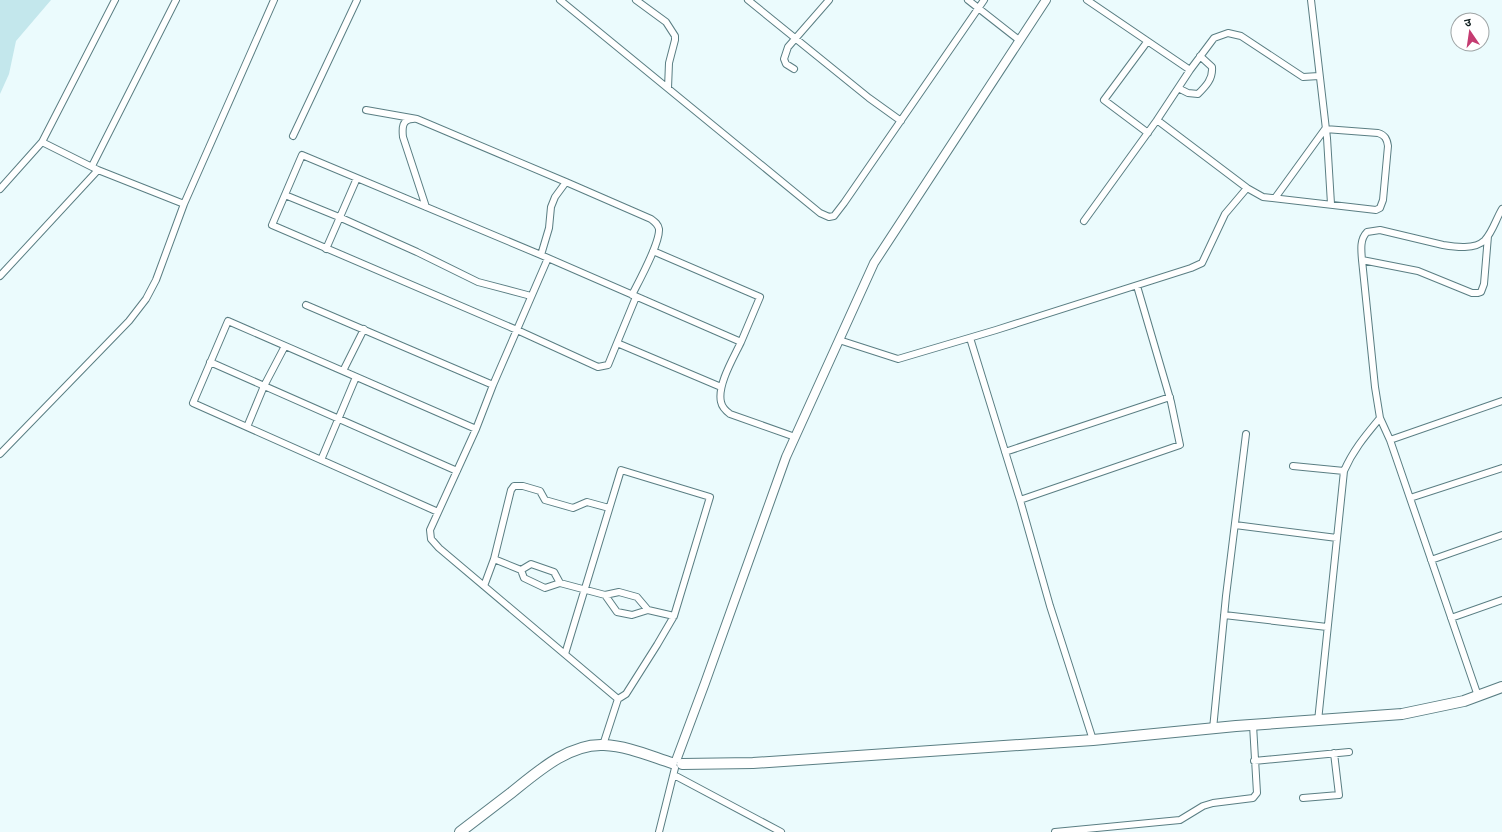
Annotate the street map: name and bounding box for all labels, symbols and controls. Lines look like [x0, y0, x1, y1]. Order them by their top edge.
north arrow [1450, 12, 1490, 52]
text: उ [1463, 16, 1473, 30]

